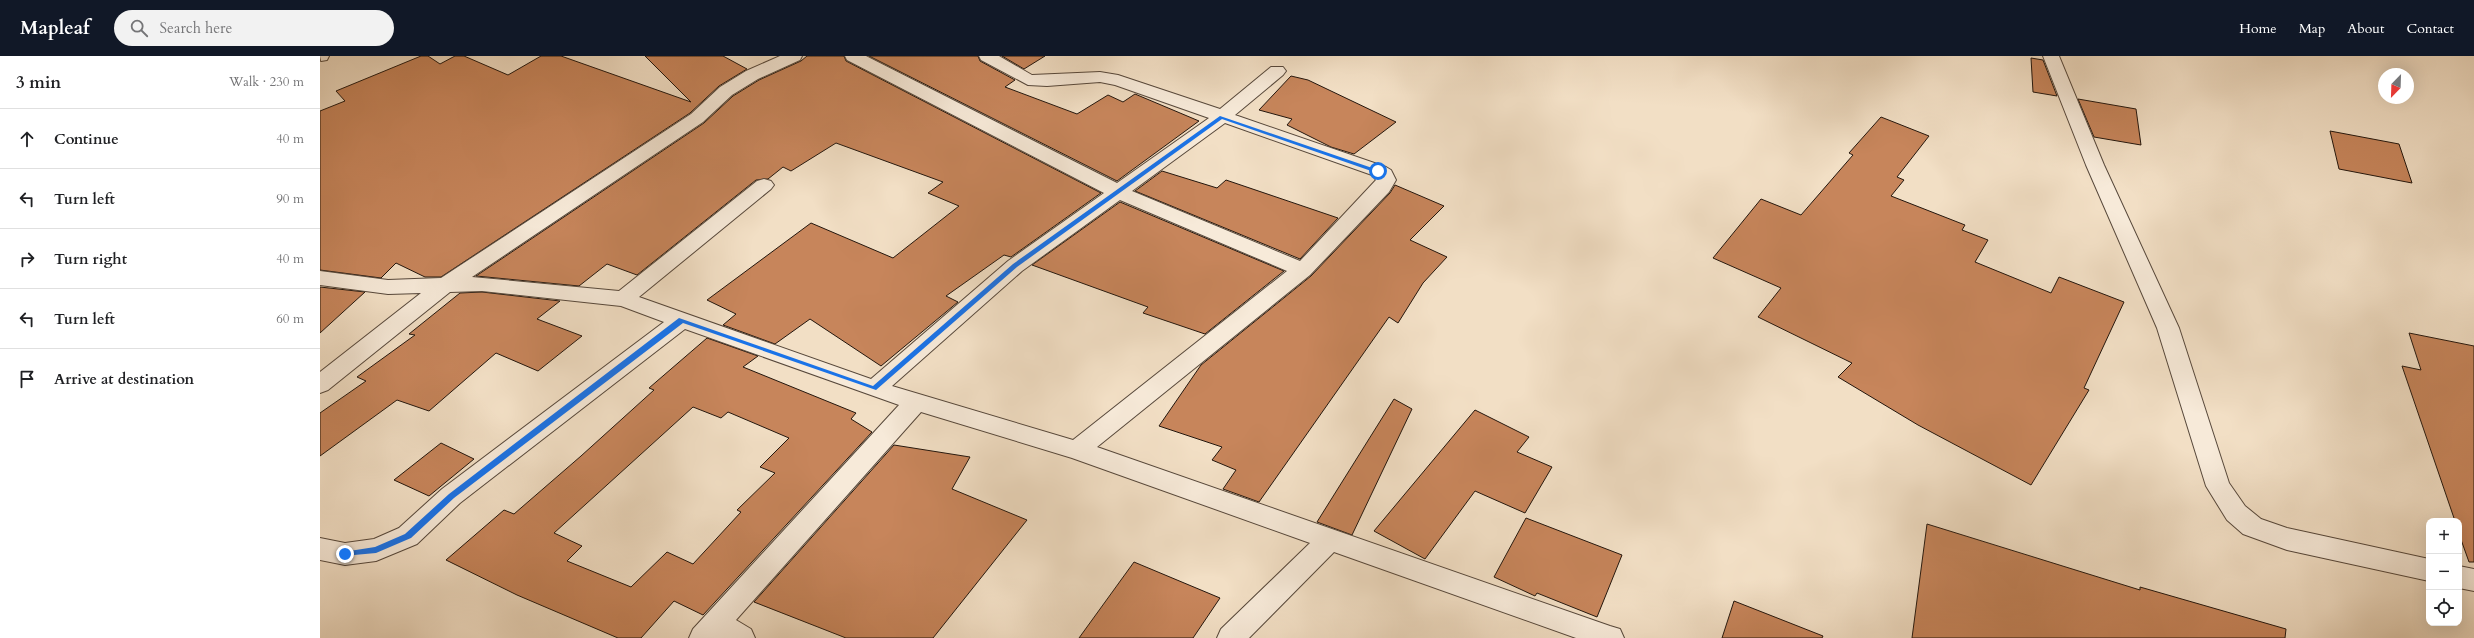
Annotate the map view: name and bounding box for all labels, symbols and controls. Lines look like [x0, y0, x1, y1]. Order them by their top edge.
search box [114, 10, 394, 46]
text: Mapleaf [20, 15, 90, 41]
icon: search [128, 17, 150, 39]
text: Search here [160, 18, 232, 38]
text: Home [2239, 19, 2277, 38]
text: Map [2299, 19, 2325, 38]
text: About [2347, 19, 2384, 38]
text: Contact [2406, 19, 2454, 38]
north arrow [2378, 68, 2414, 104]
text: 3 min [16, 71, 61, 94]
text: Walk · 230 m [229, 73, 304, 91]
icon: ahead [16, 128, 38, 150]
text: Continue [54, 129, 119, 149]
text: 40 m [276, 130, 304, 148]
route start [1369, 162, 1387, 180]
icon: left [16, 188, 38, 210]
text: Turn left [54, 189, 115, 209]
text: 90 m [276, 190, 304, 208]
icon: right [16, 248, 38, 270]
text: Turn right [54, 249, 127, 269]
text: 40 m [276, 250, 304, 268]
icon: left [16, 308, 38, 330]
text: Turn left [54, 309, 115, 329]
text: 60 m [276, 310, 304, 328]
icon: arrive [16, 368, 38, 390]
text: Arrive at destination [54, 369, 194, 389]
map controls [2426, 518, 2462, 626]
button: + [2426, 518, 2462, 554]
route end [336, 545, 354, 563]
button: − [2426, 554, 2462, 590]
button: locate [2426, 590, 2462, 626]

